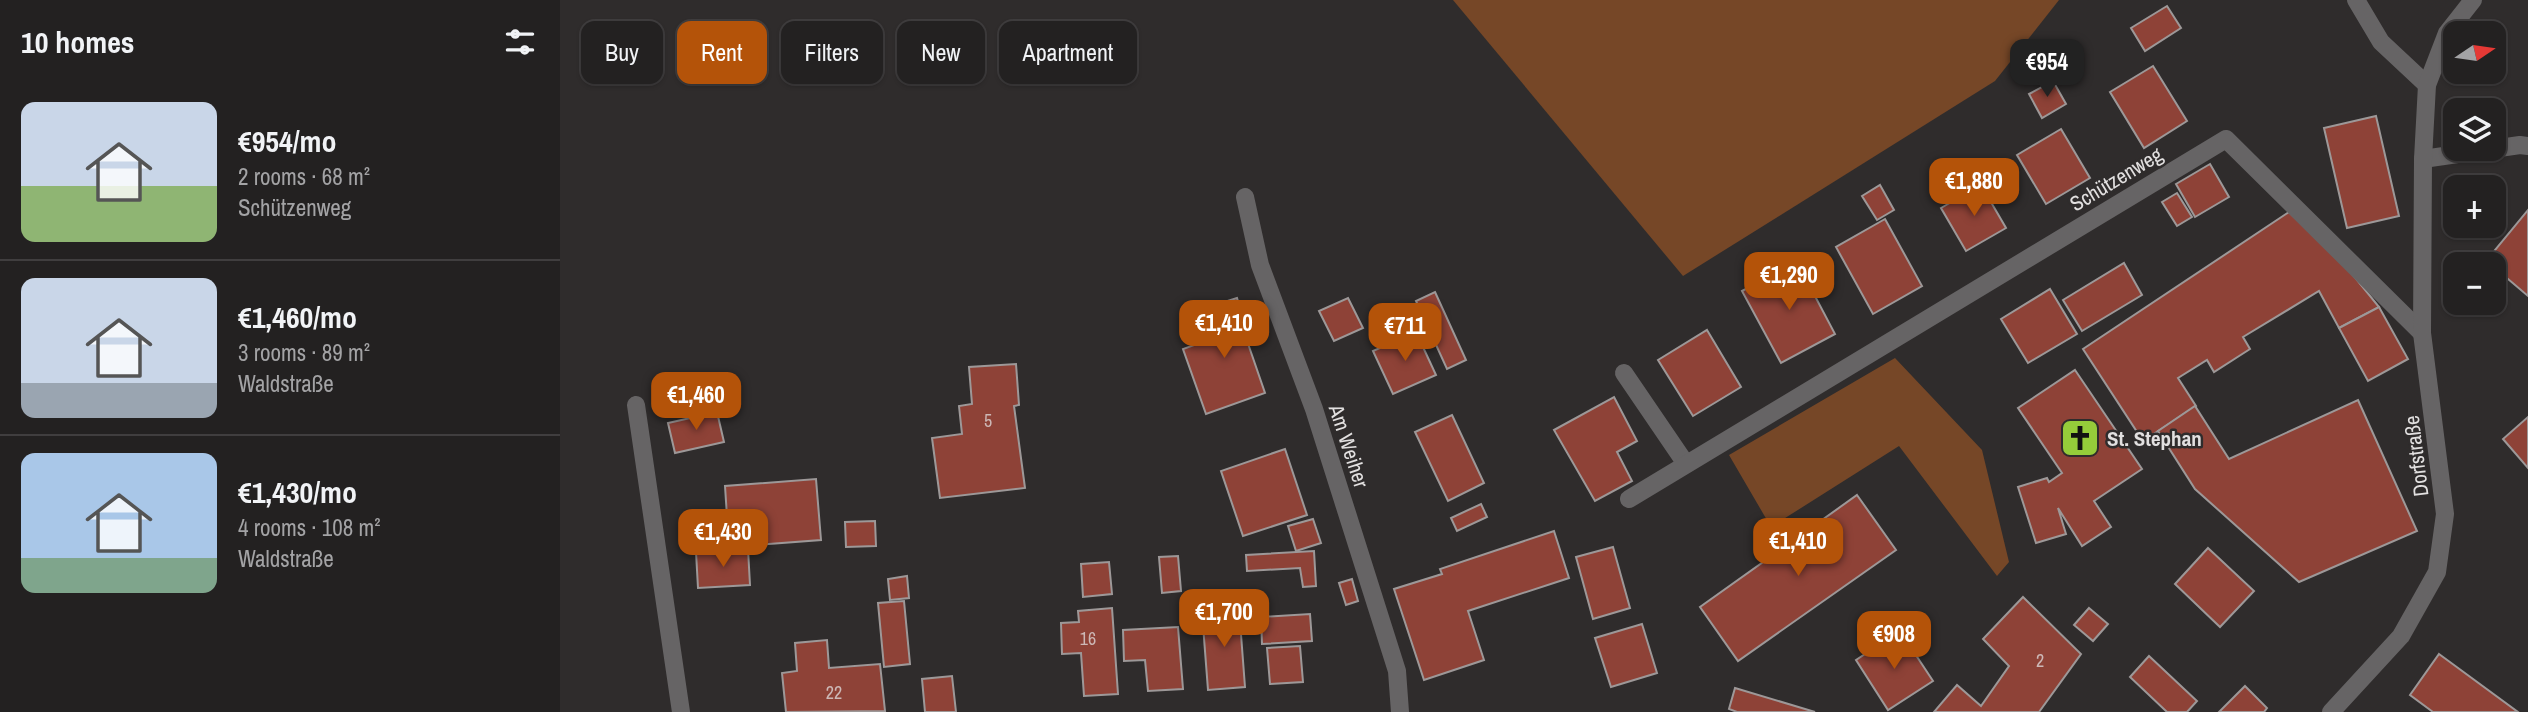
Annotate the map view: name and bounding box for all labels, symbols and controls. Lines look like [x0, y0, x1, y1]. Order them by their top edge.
chip: Buy [581, 21, 663, 84]
chip: Rent [677, 21, 767, 84]
chip: Filters [781, 21, 883, 84]
chip: New [897, 21, 985, 84]
chip: Apartment [999, 21, 1137, 84]
north arrow [2443, 21, 2506, 84]
map controls [2443, 21, 2506, 315]
text: 10 homes [21, 22, 135, 62]
icon: filters [501, 23, 539, 61]
pin: €954 [2006, 40, 2088, 99]
text: €954 [2026, 46, 2068, 77]
button: layers [2443, 98, 2506, 161]
text: €954/mo [238, 121, 336, 161]
icon: home [77, 130, 161, 214]
street label: Schützenweg [2064, 140, 2168, 218]
pin: €1,880 [1917, 158, 2031, 218]
text: 2 rooms · 68 m² [238, 161, 370, 192]
text: €1,880 [1945, 165, 2003, 196]
button: + [2443, 175, 2506, 238]
text: Schützenweg [238, 192, 351, 223]
pin: €1,290 [1732, 252, 1846, 312]
button: − [2443, 252, 2506, 315]
text: €1,290 [1760, 259, 1818, 290]
text: €1,460/mo [238, 297, 357, 337]
pin: €1,410 [1167, 300, 1281, 360]
pin: €711 [1364, 304, 1446, 363]
icon: home [77, 306, 161, 390]
text: €1,410 [1195, 307, 1253, 338]
text: €711 [1385, 310, 1425, 341]
text: 3 rooms · 89 m² [238, 337, 370, 368]
text: Waldstraße [238, 368, 334, 399]
pin: €1,460 [639, 372, 753, 432]
text: €1,460 [667, 379, 725, 410]
street label: Am Weiher [1322, 400, 1376, 492]
house number: 5 [984, 408, 992, 433]
street label: Dorfstraße [2397, 414, 2435, 498]
church icon: St. Stephan [2059, 417, 2101, 459]
place label: St. Stephan [2107, 424, 2202, 453]
text: €1,430/mo [238, 472, 357, 512]
icon: home [77, 481, 161, 565]
pin: €1,430 [666, 510, 780, 569]
text: 4 rooms · 108 m² [238, 512, 381, 543]
text: €1,430 [694, 516, 752, 547]
pin: €1,410 [1741, 518, 1855, 578]
text: €1,410 [1769, 525, 1827, 556]
text: Waldstraße [238, 543, 334, 574]
pin: €1,700 [1167, 590, 1281, 649]
text: €1,700 [1195, 596, 1253, 627]
pin: €908 [1853, 612, 1935, 671]
text: €908 [1873, 618, 1915, 649]
house number: 16 [1080, 626, 1096, 651]
house number: 2 [2036, 648, 2044, 673]
house number: 22 [826, 680, 842, 705]

